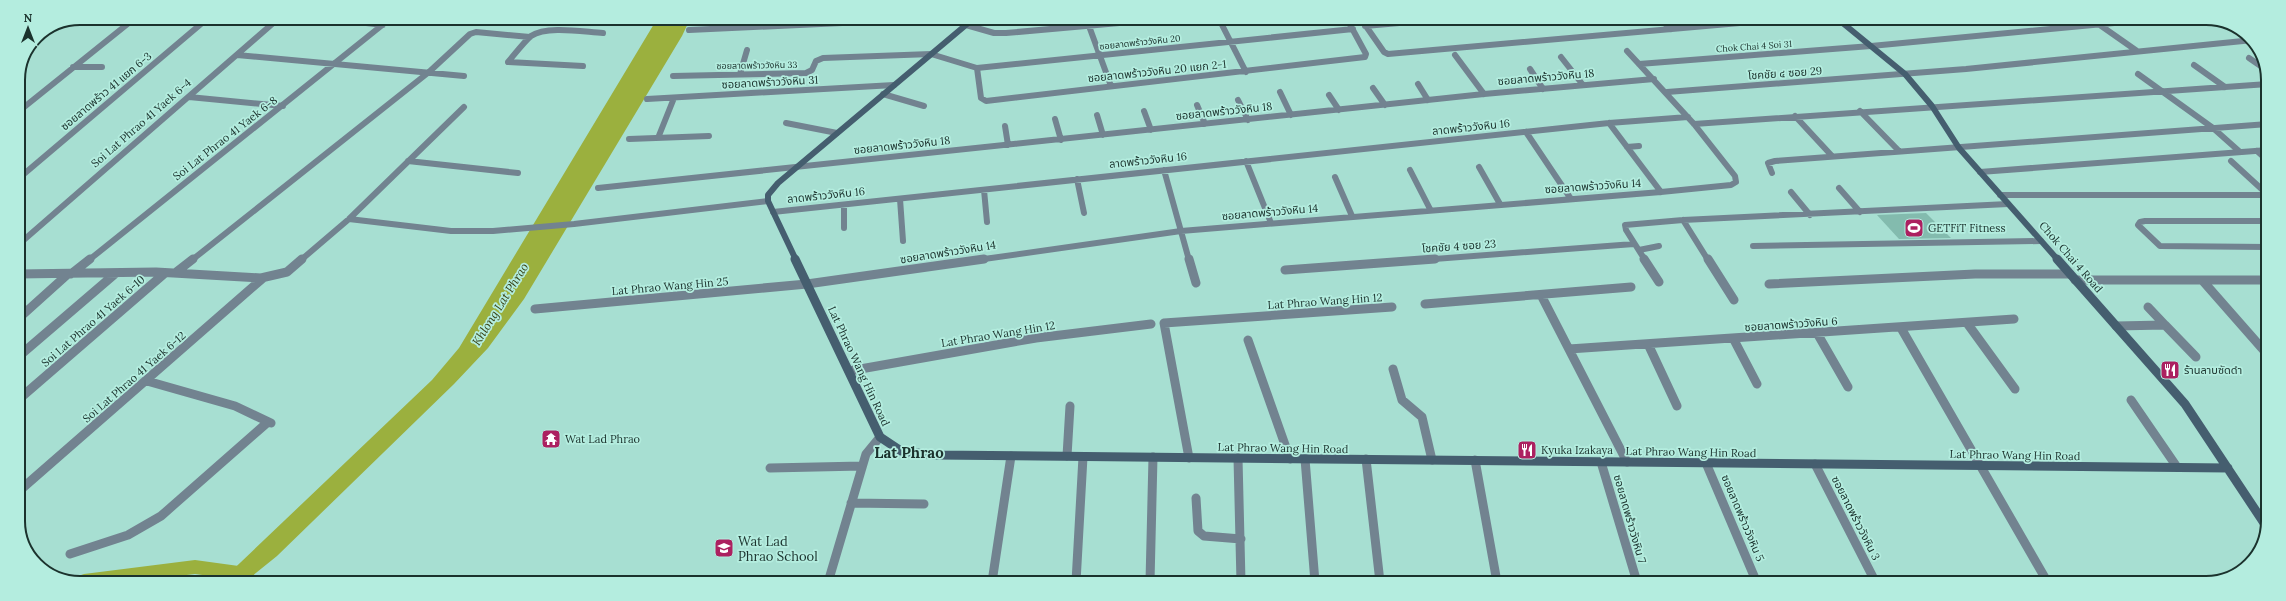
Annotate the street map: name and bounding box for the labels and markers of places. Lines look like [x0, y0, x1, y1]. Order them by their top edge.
sports icon: GETFiT Fitness [1903, 217, 1925, 239]
place label: GETFiT Fitness [1928, 221, 2006, 235]
restaurant icon: ร้านลาบซัดดำ [2159, 359, 2181, 381]
place label: ร้านลาบซัดดำ [2184, 363, 2242, 377]
temple icon: Wat Lad Phrao [540, 428, 562, 450]
place label: Wat Lad Phrao [565, 432, 640, 446]
restaurant icon: Kyuka Izakaya [1516, 439, 1538, 461]
place label: Kyuka Izakaya [1541, 443, 1613, 457]
place label: Wat Lad Phrao School [738, 533, 818, 565]
school or university icon: Wat Lad Phrao School [713, 537, 735, 559]

